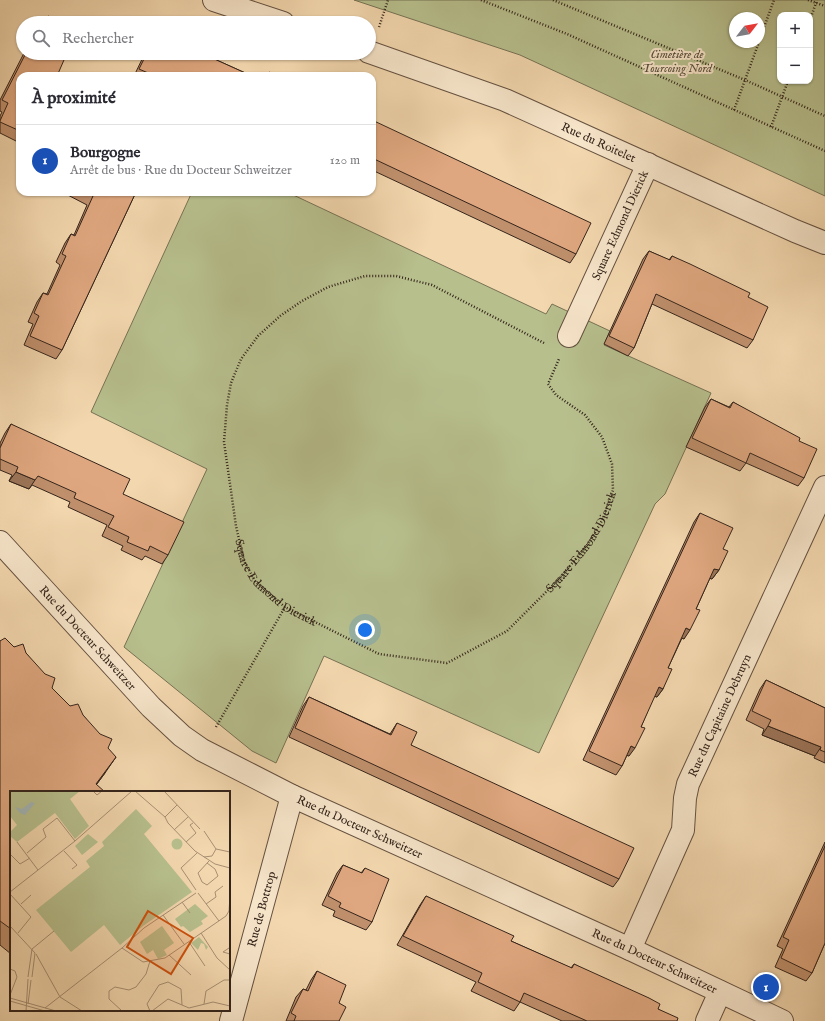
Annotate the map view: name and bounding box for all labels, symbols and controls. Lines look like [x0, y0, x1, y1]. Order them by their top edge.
north arrow [729, 12, 765, 48]
map controls [777, 12, 813, 84]
button: + [777, 12, 813, 48]
search box [16, 16, 376, 60]
icon: search [30, 27, 52, 49]
text: Rechercher [62, 29, 134, 48]
park label: Cimetière de Tourcoing Nord [642, 47, 713, 77]
button: − [777, 48, 813, 84]
text: À proximité [32, 88, 116, 109]
street label: Rue du Roitelet [559, 119, 638, 166]
text: Bourgogne [70, 143, 140, 162]
text: 1 [43, 152, 47, 169]
text: 120 m [330, 152, 360, 169]
text: Arrêt de bus · Rue du Docteur Schweitzer [70, 162, 292, 179]
street label: Square Edmond Dierick [588, 167, 652, 282]
street label: Square Edmond Dierick [542, 489, 620, 596]
street label: Square Edmond Dierick [232, 538, 320, 629]
street label: Rue du Docteur Schweitzer [36, 582, 140, 694]
your location [355, 620, 375, 640]
street label: Rue du Capitaine Debruyn [685, 651, 755, 779]
inset map [10, 791, 230, 1011]
street label: Rue du Docteur Schweitzer [294, 792, 426, 862]
street label: Rue de Bottrop [244, 869, 280, 949]
street label: Rue du Docteur Schweitzer [590, 925, 720, 997]
pin: 1 [753, 972, 779, 1002]

